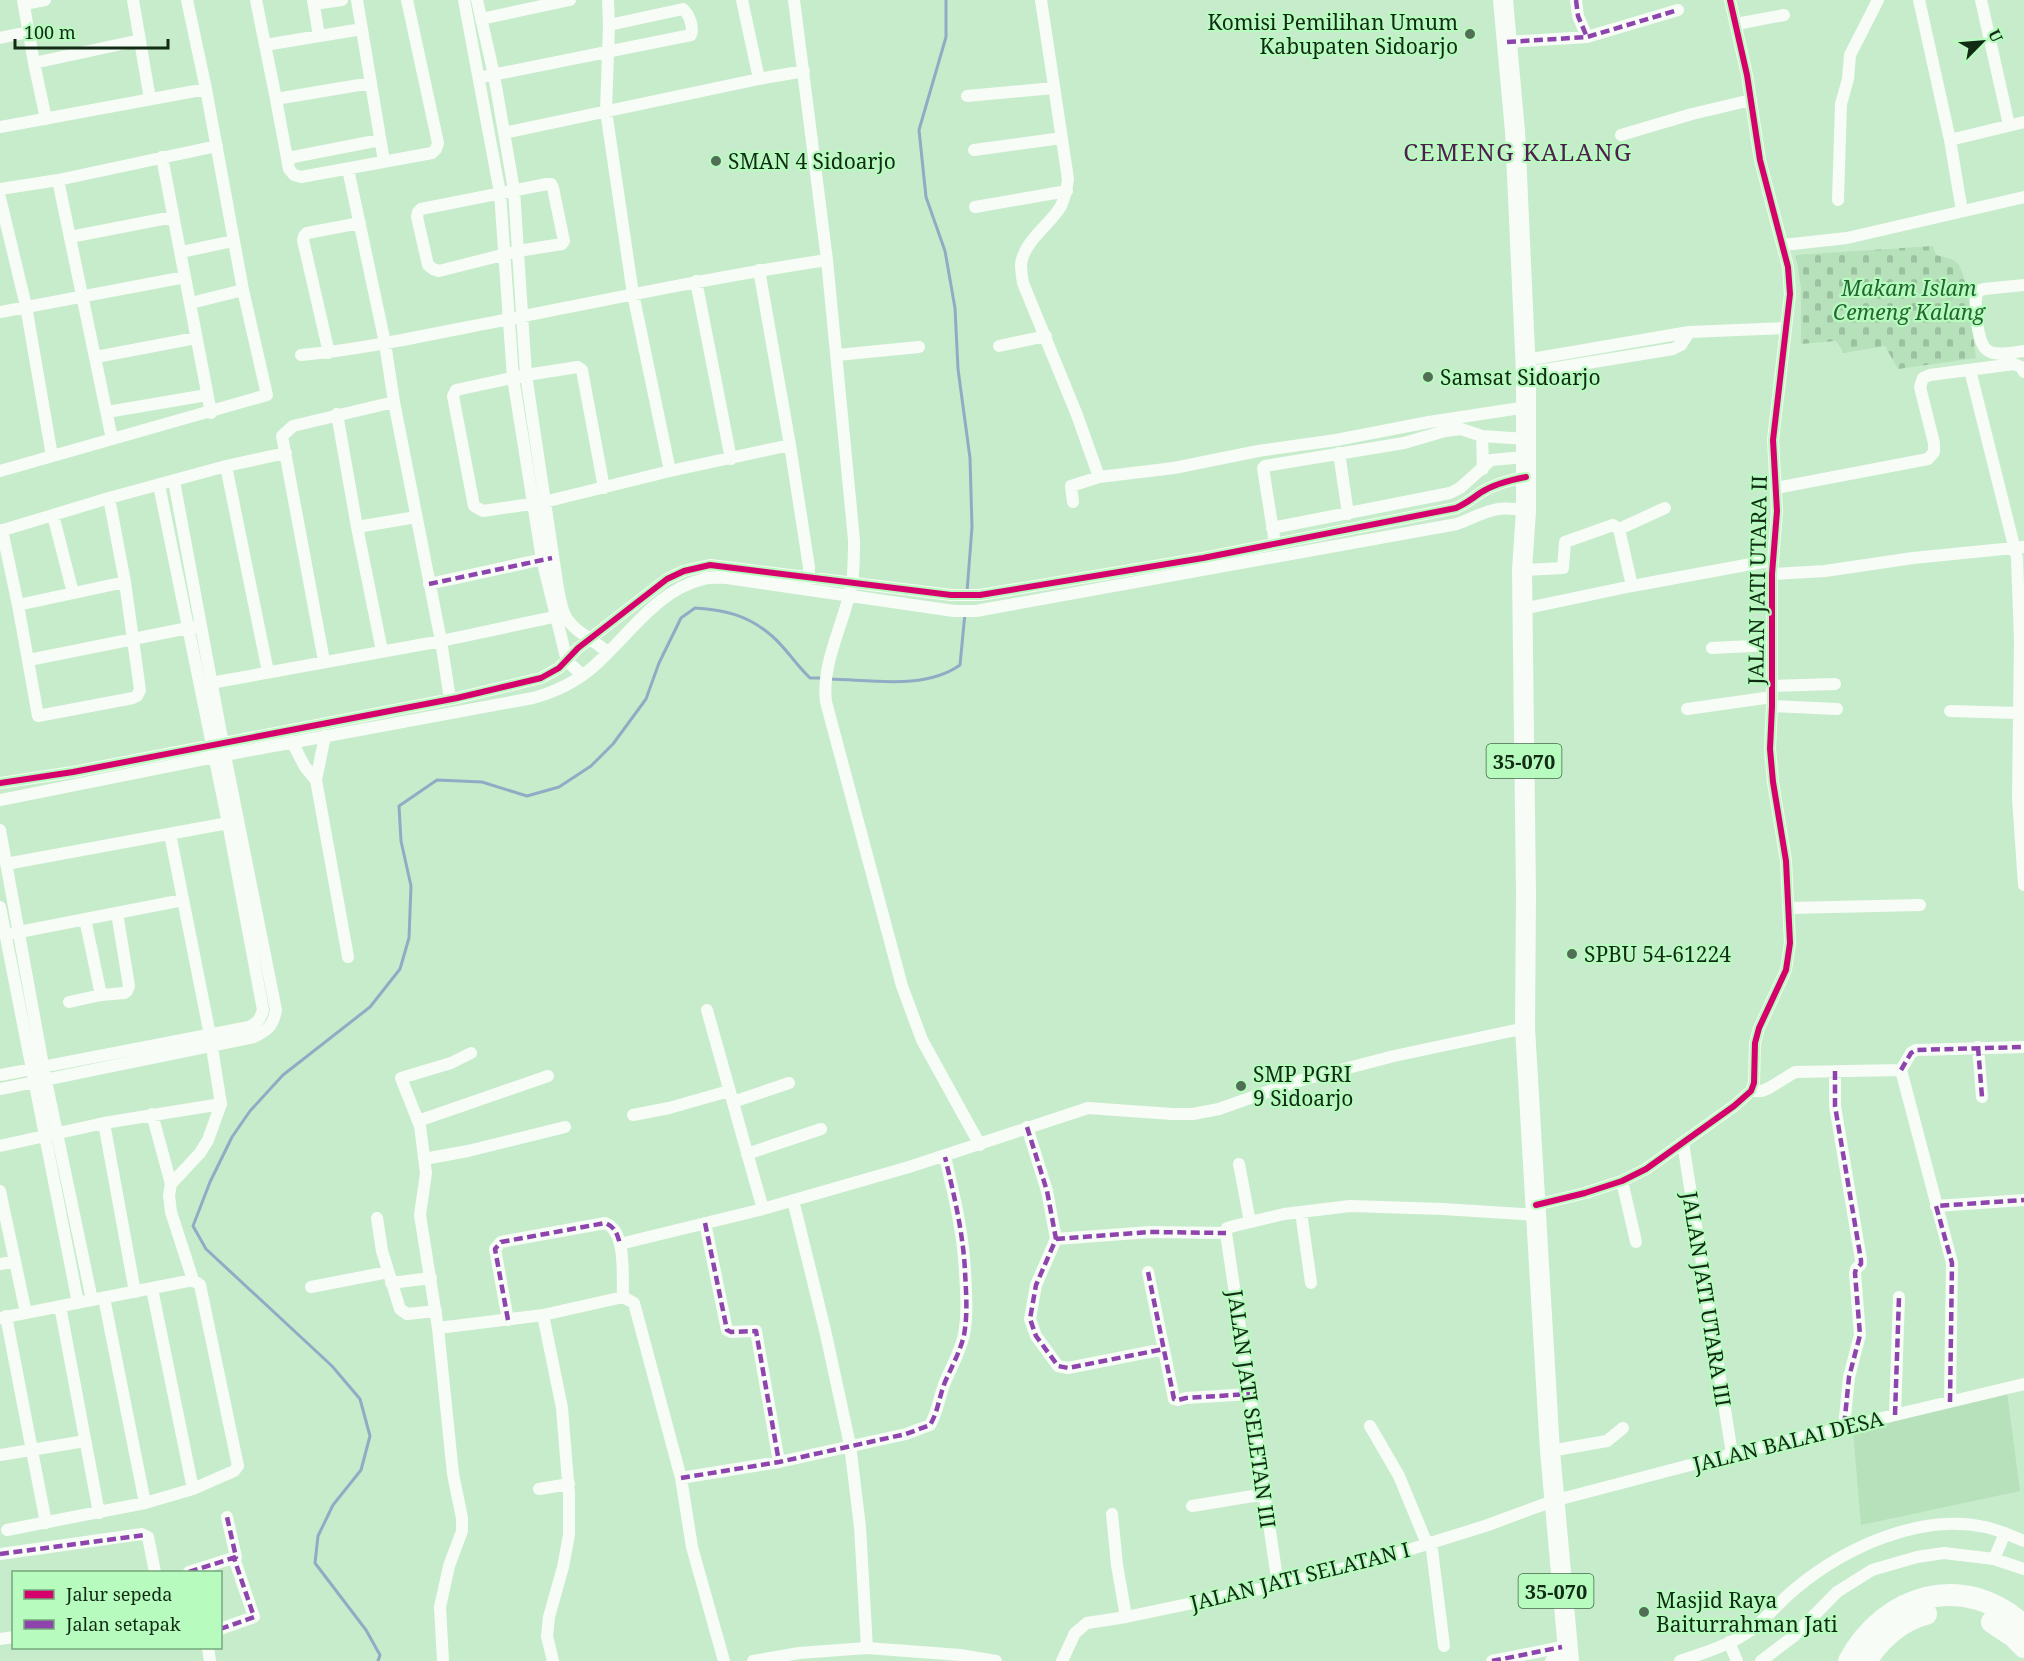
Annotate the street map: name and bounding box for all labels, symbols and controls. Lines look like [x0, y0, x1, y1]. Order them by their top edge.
place label: Komisi Pemilihan Umum Kabupaten Sidoarjo [1207, 8, 1458, 60]
scale bar [15, 12, 168, 50]
north arrow [1952, 12, 2012, 72]
text: 100 m [24, 20, 76, 44]
text: U [1983, 26, 2008, 46]
marker: Komisi Pemilihan Umum Kabupaten Sidoarjo [1463, 27, 1477, 41]
district label: CEMENG KALANG [1403, 135, 1633, 168]
place label: SMAN 4 Sidoarjo [728, 147, 896, 175]
marker: SMAN 4 Sidoarjo [709, 154, 723, 168]
park label: Makam Islam Cemeng Kalang [1833, 274, 1986, 326]
place label: Samsat Sidoarjo [1440, 363, 1601, 391]
marker: Samsat Sidoarjo [1421, 370, 1435, 384]
street label: JALAN JATI UTARA II [1741, 475, 1773, 686]
road number: 35-070 [1486, 744, 1562, 778]
place label: SPBU 54-61224 [1584, 940, 1731, 968]
marker: SPBU 54-61224 [1565, 947, 1579, 961]
place label: SMP PGRI 9 Sidoarjo [1253, 1060, 1354, 1112]
marker: SMP PGRI 9 Sidoarjo [1234, 1079, 1248, 1093]
street label: JALAN JATI UTARA III [1676, 1188, 1738, 1409]
street label: JALAN JATI SELETAN III [1221, 1287, 1283, 1530]
street label: JALAN BALAI DESA [1689, 1404, 1886, 1478]
street label: JALAN JATI SELATAN I [1186, 1535, 1413, 1617]
legend [12, 1571, 222, 1649]
road number: 35-070 [1518, 1574, 1594, 1608]
text: Jalur sepeda [65, 1582, 172, 1606]
place label: Masjid Raya Baiturrahman Jati [1656, 1586, 1838, 1638]
marker: Masjid Raya Baiturrahman Jati [1637, 1605, 1651, 1619]
text: Jalan setapak [65, 1612, 181, 1636]

